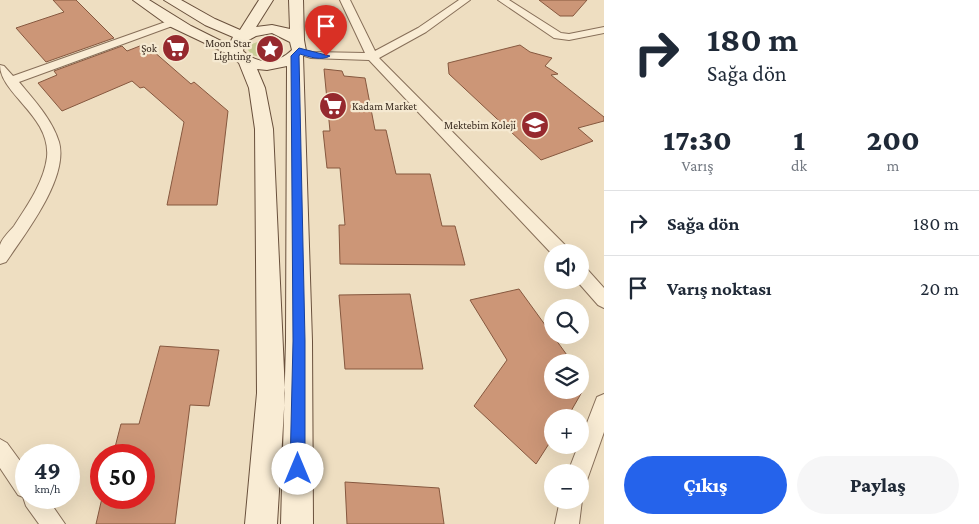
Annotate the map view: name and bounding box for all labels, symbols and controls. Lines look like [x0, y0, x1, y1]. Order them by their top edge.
pin [305, 5, 347, 56]
icon: arrive [312, 12, 340, 40]
icon: right [624, 20, 689, 85]
text: 180 m [707, 20, 798, 59]
supermarket icon: Şok [161, 33, 191, 63]
place icon: Moon Star Lighting [255, 34, 285, 64]
place label: Moon Star Lighting [205, 37, 252, 63]
place label: Şok [141, 42, 158, 55]
text: Sağa dön [707, 61, 787, 86]
supermarket icon: Kadam Market [318, 91, 348, 121]
place label: Kadam Market [352, 100, 417, 112]
school or university icon: Mektebim Koleji [520, 110, 550, 140]
place label: Mektebim Koleji [444, 119, 516, 132]
text: 17:30 [663, 123, 732, 156]
text: 1 [793, 123, 805, 156]
text: 200 [866, 123, 920, 156]
text: Varış [682, 157, 714, 174]
text: dk [791, 157, 807, 174]
text: m [887, 157, 899, 174]
icon: right [624, 209, 652, 237]
text: Sağa dön [667, 213, 739, 234]
text: 180 m [913, 213, 959, 234]
map controls [544, 244, 589, 509]
button: sound [544, 244, 589, 289]
icon: arrive [624, 274, 652, 302]
text: Varış noktası [667, 278, 772, 299]
text: 20 m [920, 278, 959, 299]
button: search [544, 299, 589, 344]
button: layers [544, 354, 589, 399]
button: + [544, 409, 589, 454]
position arrow [271, 442, 323, 494]
speed limit sign: 50 [90, 444, 155, 509]
button: Çıkış [624, 456, 787, 514]
button: Paylaş [797, 456, 959, 514]
text: 49 [34, 457, 61, 484]
button: − [544, 464, 589, 509]
text: km/h [35, 482, 60, 496]

